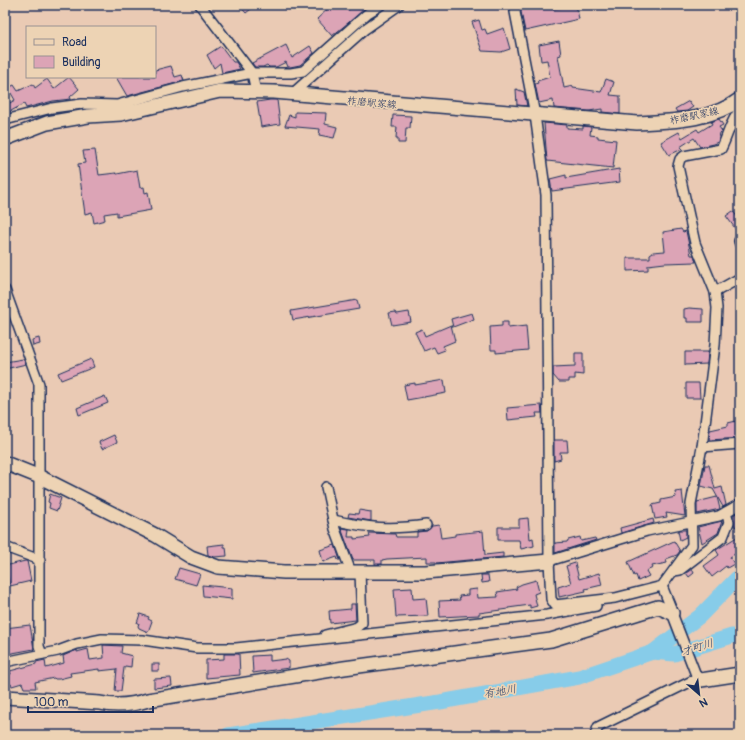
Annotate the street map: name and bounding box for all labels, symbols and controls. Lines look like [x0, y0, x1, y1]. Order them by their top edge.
legend [26, 26, 156, 78]
text: Road [62, 35, 87, 50]
text: Building [62, 55, 101, 70]
street label: 柞磨駅家線 [346, 95, 397, 111]
street label: 柞磨駅家線 [669, 105, 720, 127]
water label: 才町川 [679, 636, 715, 659]
north arrow [679, 674, 719, 714]
water label: 有地川 [483, 682, 517, 701]
scale bar [28, 688, 153, 714]
text: 100 m [34, 695, 69, 710]
text: N [697, 695, 710, 710]

